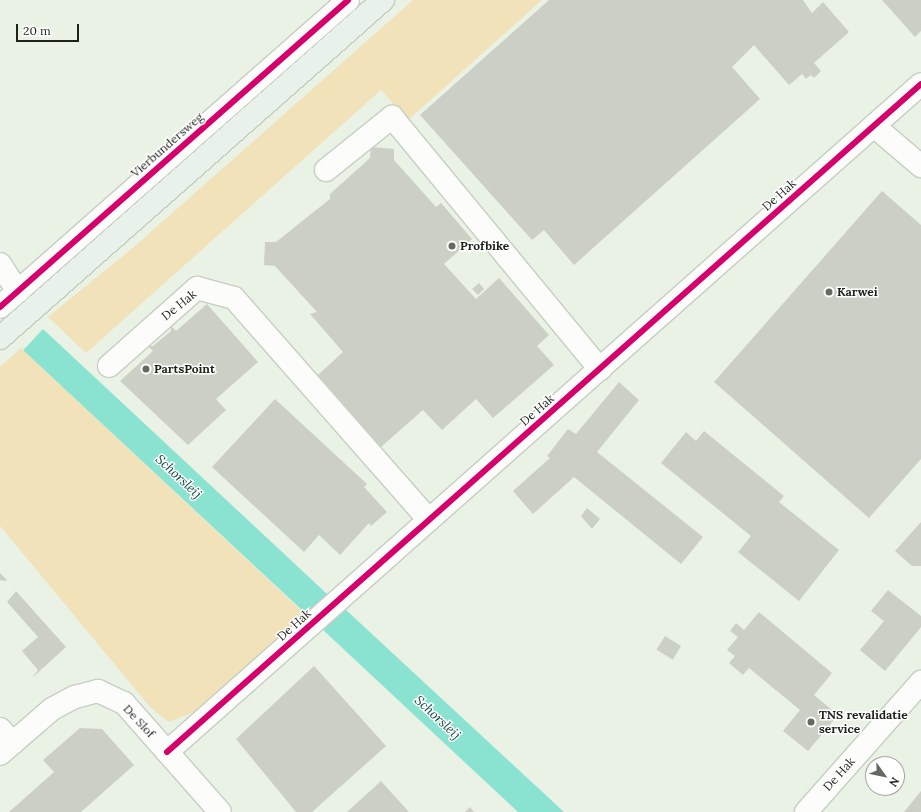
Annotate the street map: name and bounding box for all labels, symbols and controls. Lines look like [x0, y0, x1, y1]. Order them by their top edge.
scale bar [18, 16, 81, 42]
text: 20 m [23, 23, 51, 38]
street label: Vierbundersweg [128, 110, 206, 180]
street label: De Hak [759, 176, 799, 214]
place label: Profbike [460, 239, 509, 253]
marker: Profbike [447, 241, 457, 251]
place label: Karwei [837, 285, 878, 299]
street label: De Hak [159, 287, 199, 323]
marker: Karwei [824, 287, 834, 297]
place label: PartsPoint [154, 362, 215, 376]
marker: PartsPoint [141, 364, 151, 374]
street label: De Hak [517, 391, 557, 429]
water label: Schorsleij [152, 452, 204, 502]
street label: De Hak [274, 606, 314, 644]
water label: Schorsleij [411, 693, 463, 743]
street label: De Slof [120, 702, 158, 740]
place label: TNS revalidatie service [819, 708, 908, 736]
marker: TNS revalidatie service [806, 717, 816, 727]
street label: De Hak [820, 754, 858, 794]
north arrow [865, 756, 905, 796]
text: N [886, 775, 902, 789]

